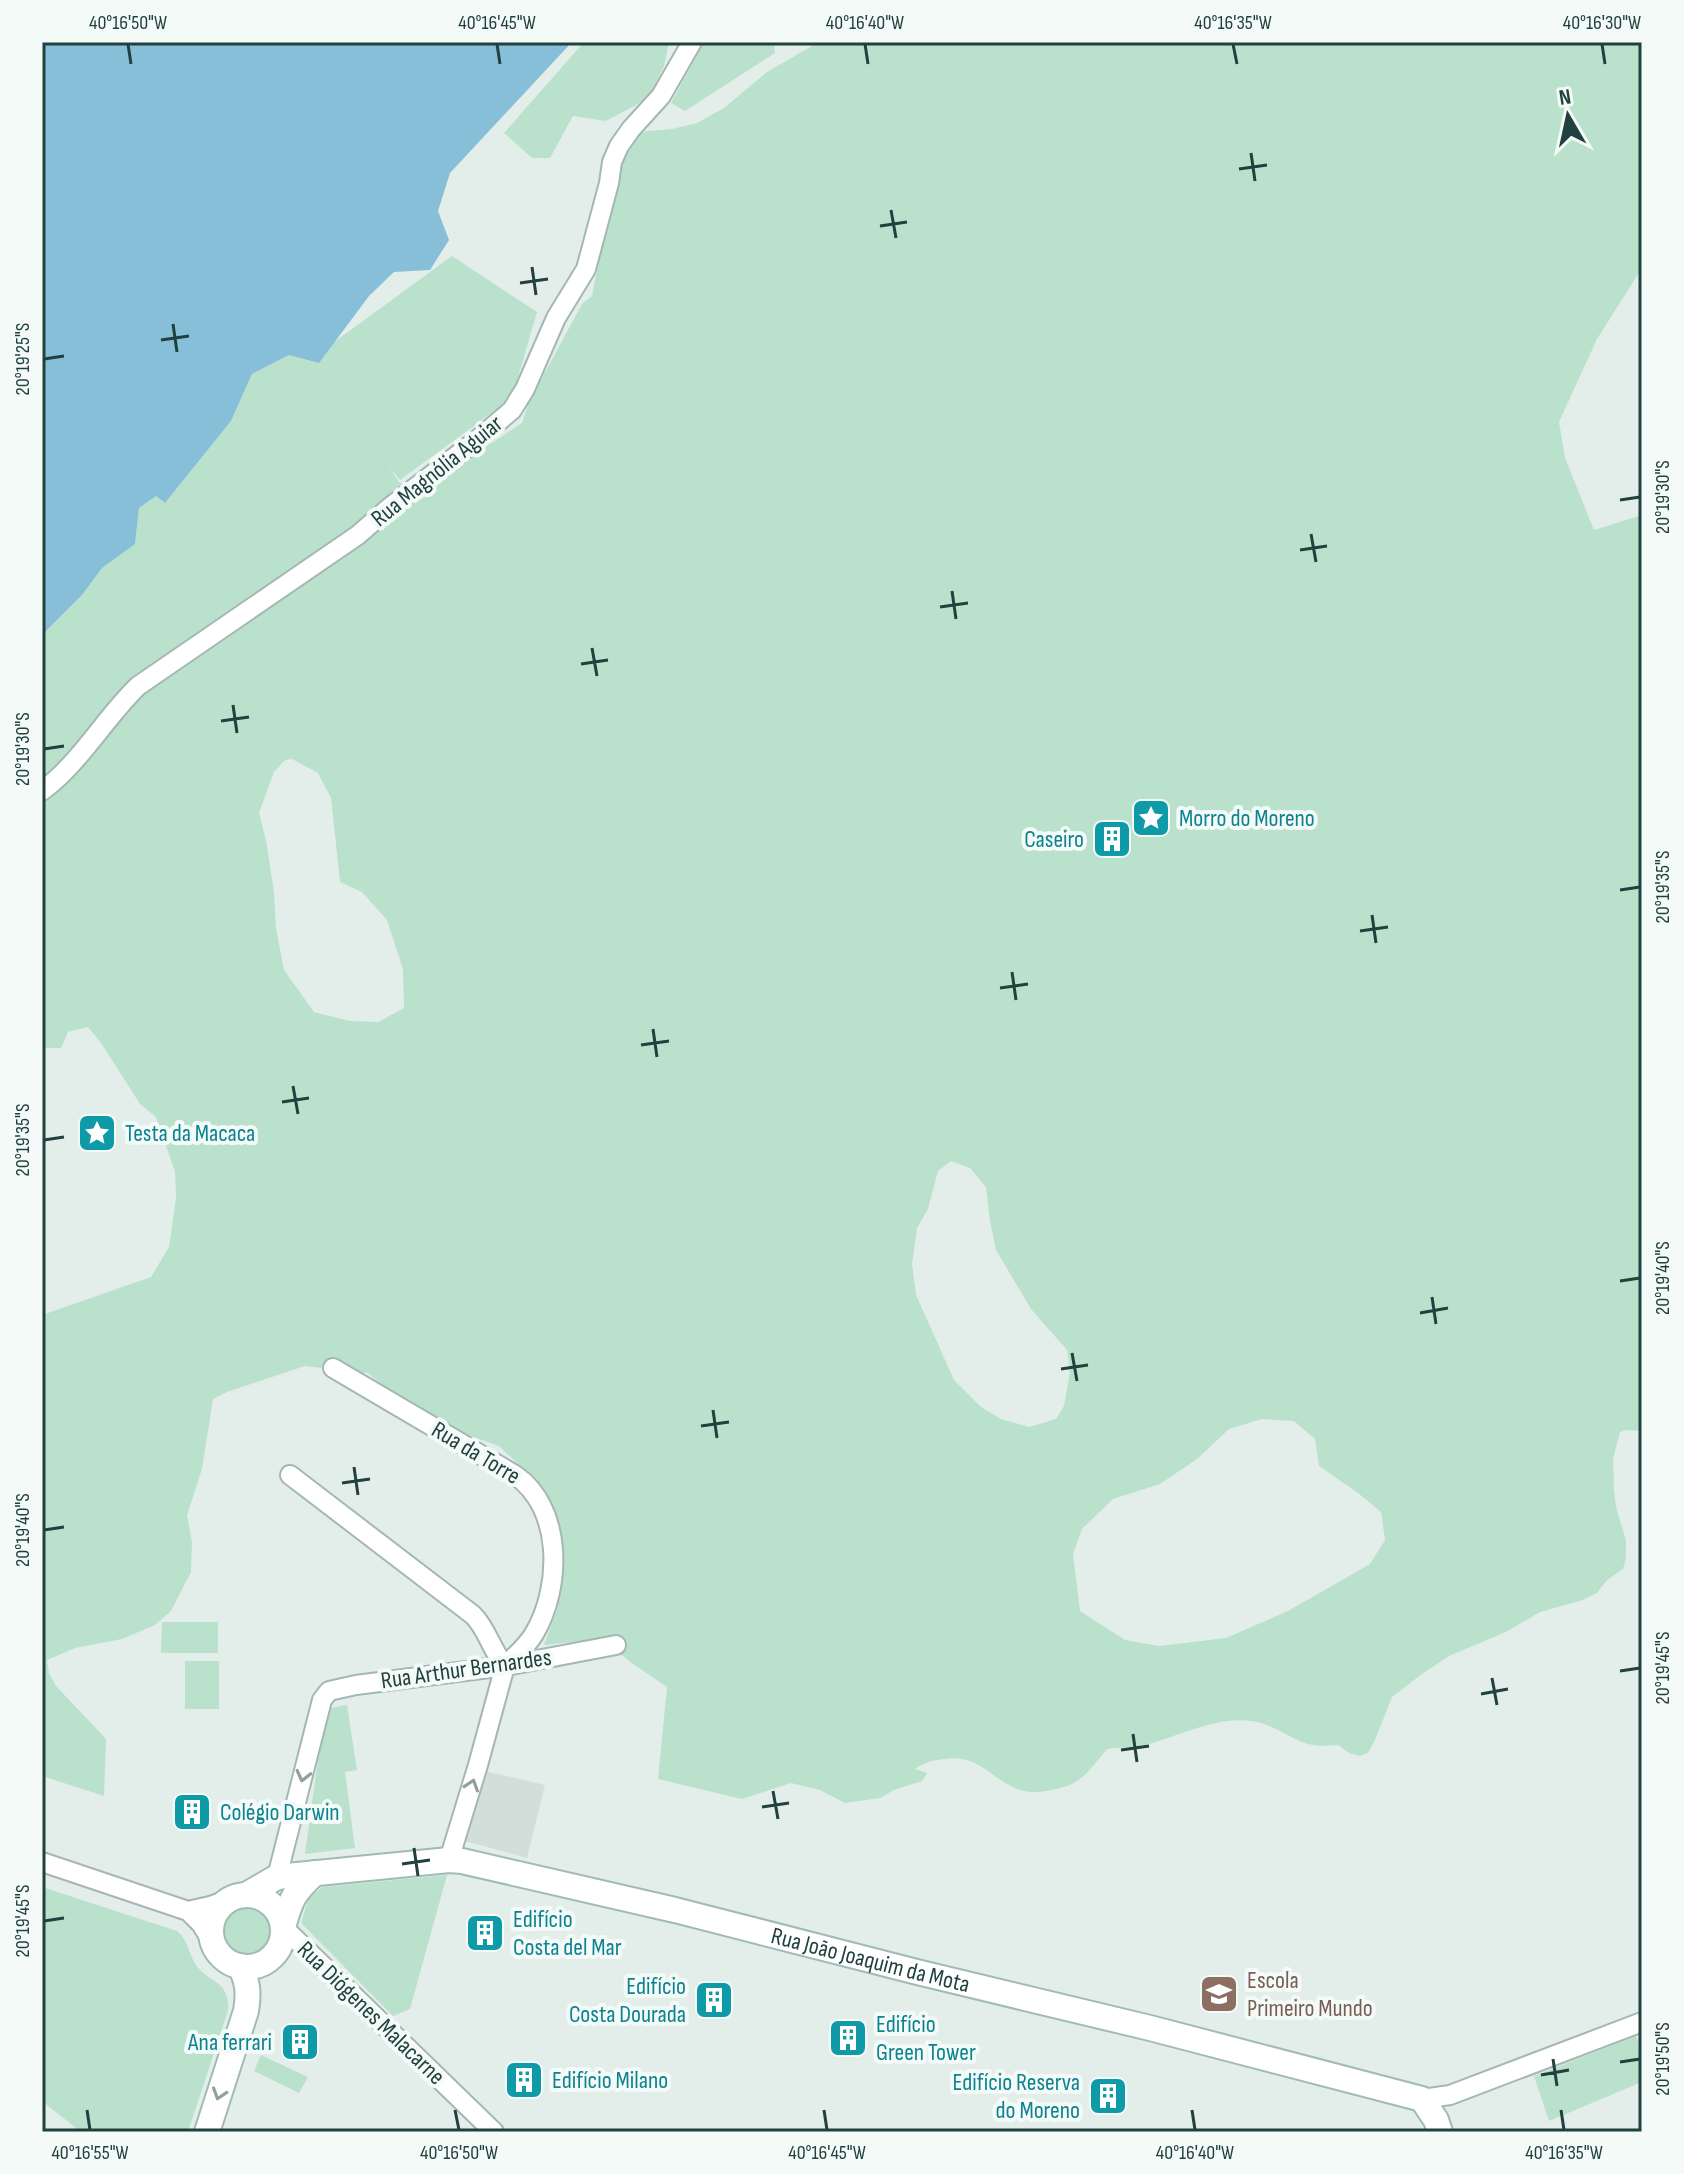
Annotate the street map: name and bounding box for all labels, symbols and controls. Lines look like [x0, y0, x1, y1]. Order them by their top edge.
text: 40°16'50"W [89, 11, 167, 35]
text: 40°16'45"W [458, 11, 536, 35]
text: 40°16'40"W [826, 11, 904, 35]
text: 40°16'35"W [1194, 11, 1272, 35]
text: 40°16'30"W [1563, 11, 1641, 35]
north arrow [1528, 76, 1608, 156]
text: N [1557, 83, 1573, 112]
text: 20°19'25"S [11, 323, 35, 395]
street label: Rua Magnólia Aguiar [365, 409, 509, 533]
text: 20°19'30"S [1651, 460, 1675, 534]
text: 20°19'30"S [11, 712, 35, 786]
place icon: Morro do Moreno [1130, 797, 1172, 839]
place label: Morro do Moreno [1179, 804, 1315, 833]
building icon: Caseiro [1091, 818, 1133, 860]
place label: Caseiro [1024, 825, 1084, 854]
text: 20°19'35"S [1651, 851, 1675, 923]
text: 20°19'35"S [11, 1104, 35, 1176]
place icon: Testa da Macaca [76, 1112, 118, 1154]
place label: Testa da Macaca [125, 1119, 255, 1148]
text: 20°19'40"S [1651, 1241, 1675, 1315]
street label: Rua da Torre [426, 1415, 526, 1491]
text: 20°19'40"S [11, 1493, 35, 1567]
text: 20°19'45"S [1651, 1632, 1675, 1704]
street label: Rua Arthur Bernardes [379, 1643, 553, 1695]
one-way arrow [295, 1768, 312, 1782]
one-way arrow [462, 1779, 478, 1793]
building icon: Colégio Darwin [171, 1791, 213, 1833]
place label: Colégio Darwin [220, 1798, 340, 1827]
text: 20°19'45"S [11, 1885, 35, 1957]
place label: Edifício Costa del Mar [513, 1905, 622, 1962]
building icon: Edifício Costa del Mar [464, 1912, 506, 1954]
street label: Rua João Joaquim da Mota [768, 1921, 973, 1999]
street label: Rua Diógenes Malacarne [291, 1935, 451, 2091]
place label: Escola Primeiro Mundo [1247, 1966, 1373, 2023]
place label: Edifício Costa Dourada [569, 1972, 686, 2029]
school or university icon: Escola Primeiro Mundo [1198, 1973, 1240, 2015]
building icon: Edifício Costa Dourada [693, 1979, 735, 2021]
place label: Edifício Green Tower [876, 2010, 976, 2067]
building icon: Edifício Green Tower [827, 2017, 869, 2059]
building icon: Ana ferrari [279, 2021, 321, 2063]
text: 20°19'50"S [1651, 2022, 1675, 2096]
place label: Ana ferrari [187, 2028, 272, 2057]
building icon: Edifício Milano [503, 2059, 545, 2101]
place label: Edifício Milano [552, 2066, 668, 2095]
place label: Edifício Reserva do Moreno [953, 2068, 1080, 2125]
building icon: Edifício Reserva do Moreno [1087, 2075, 1129, 2117]
one-way arrow [213, 2086, 229, 2100]
text: 40°16'55"W [51, 2141, 129, 2165]
text: 40°16'50"W [420, 2141, 498, 2165]
text: 40°16'45"W [788, 2141, 866, 2165]
text: 40°16'40"W [1156, 2141, 1234, 2165]
text: 40°16'35"W [1525, 2141, 1603, 2165]

